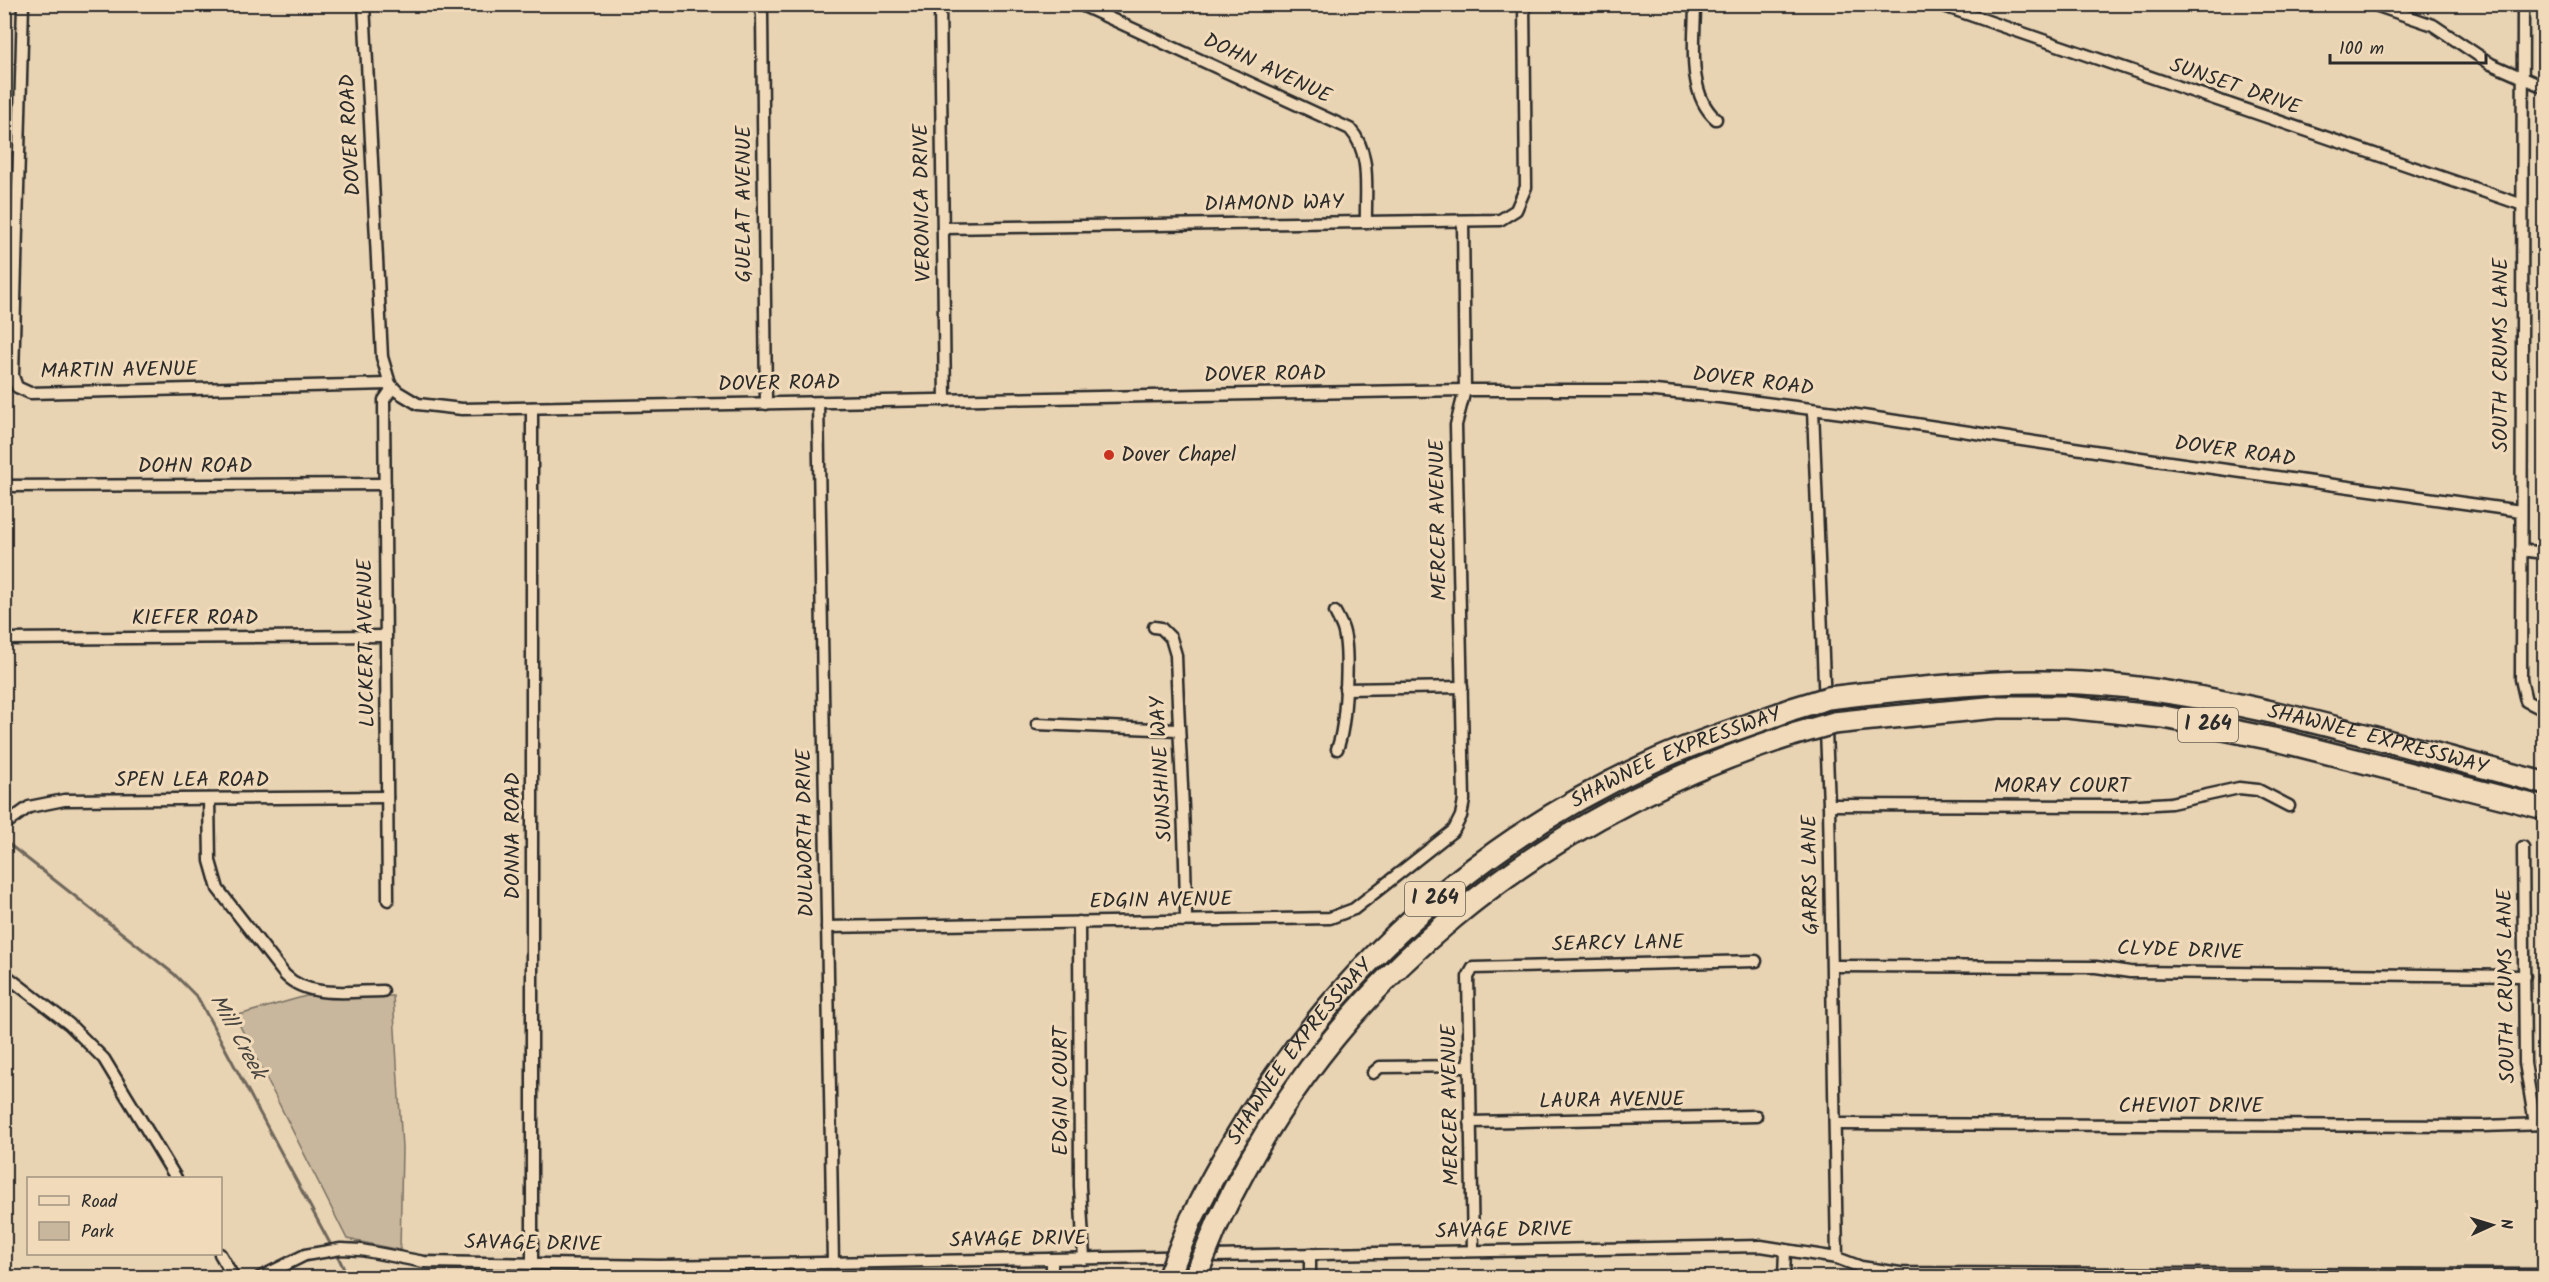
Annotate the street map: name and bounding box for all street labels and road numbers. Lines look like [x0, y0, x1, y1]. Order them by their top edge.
street label: DOHN AVENUE [1197, 25, 1337, 114]
street label: SUNSET DRIVE [2165, 49, 2306, 125]
street label: DOVER ROAD [331, 73, 371, 197]
street label: VERONICA DRIVE [905, 123, 941, 283]
street label: GUELAT AVENUE [728, 125, 761, 282]
street label: DIAMOND WAY [1204, 186, 1345, 222]
street label: SOUTH CRUMS LANE [2485, 257, 2518, 452]
street label: MARTIN AVENUE [40, 353, 199, 389]
street label: DOVER ROAD [1204, 357, 1326, 393]
street label: DOVER ROAD [1690, 358, 1816, 406]
street label: DOVER ROAD [718, 366, 840, 402]
street label: DOVER ROAD [2172, 427, 2298, 477]
street label: MERCER AVENUE [1421, 438, 1457, 601]
street label: DOHN ROAD [138, 450, 252, 483]
street label: LUCKERT AVENUE [349, 558, 385, 728]
street label: KIEFER ROAD [132, 602, 258, 635]
street label: SUNSHINE WAY [1142, 694, 1182, 843]
street label: SHAWNEE EXPRESSWAY [2264, 695, 2493, 784]
street label: SHAWNEE EXPRESSWAY [1564, 698, 1787, 817]
road number: I 264 [2178, 708, 2238, 742]
street label: DULWORTH DRIVE [788, 748, 824, 918]
street label: SPEN LEA ROAD [115, 764, 269, 797]
street label: MORAY COURT [1994, 770, 2132, 803]
street label: DONNA ROAD [497, 772, 530, 900]
street label: GARRS LANE [1793, 814, 1829, 935]
road number: I 264 [1405, 882, 1465, 916]
street label: EDGIN AVENUE [1089, 883, 1234, 919]
street label: SOUTH CRUMS LANE [2489, 888, 2525, 1084]
street label: SEARCY LANE [1552, 926, 1685, 962]
street label: CLYDE DRIVE [2116, 932, 2244, 970]
street label: SHAWNEE EXPRESSWAY [1218, 950, 1381, 1151]
street label: MERCER AVENUE [1433, 1023, 1469, 1186]
street label: EDGIN COURT [1045, 1025, 1078, 1156]
street label: LAURA AVENUE [1539, 1083, 1686, 1119]
street label: CHEVIOT DRIVE [2119, 1090, 2264, 1123]
street label: SAVAGE DRIVE [1435, 1213, 1574, 1249]
street label: SAVAGE DRIVE [949, 1222, 1088, 1258]
street label: SAVAGE DRIVE [464, 1226, 603, 1262]

